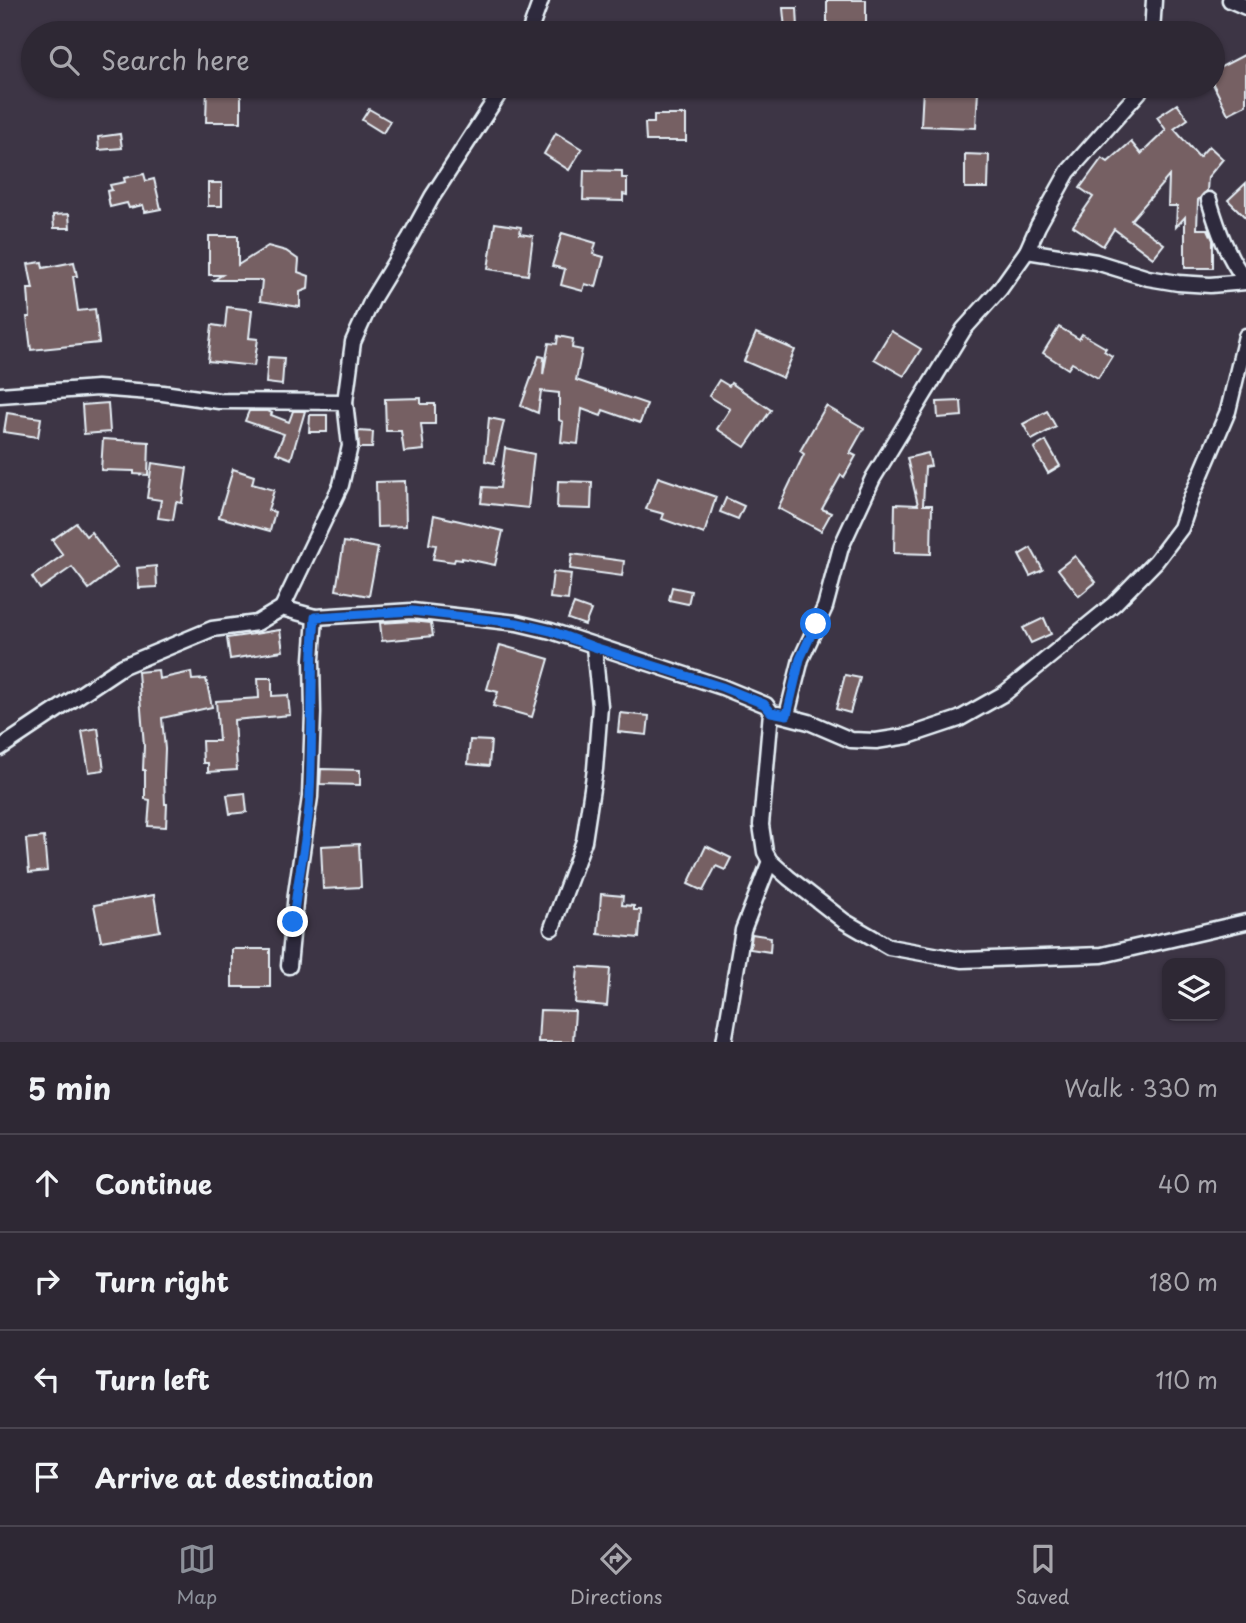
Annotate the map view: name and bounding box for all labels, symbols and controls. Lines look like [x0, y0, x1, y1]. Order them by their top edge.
search box [21, 21, 1225, 98]
text: Search here [101, 40, 250, 79]
icon: search [45, 41, 83, 79]
route start [800, 608, 831, 639]
route end [277, 906, 308, 937]
map controls [1162, 958, 1225, 1021]
button: layers [1162, 958, 1225, 1021]
text: 5 min [28, 1065, 111, 1110]
text: Walk · 330 m [1064, 1070, 1218, 1105]
icon: ahead [28, 1164, 66, 1202]
text: Continue [95, 1164, 212, 1203]
text: 40 m [1158, 1166, 1218, 1201]
icon: right [28, 1262, 66, 1300]
text: Turn right [95, 1262, 229, 1301]
text: 180 m [1149, 1264, 1218, 1299]
icon: left [28, 1360, 66, 1398]
text: Turn left [95, 1360, 210, 1399]
text: 110 m [1156, 1362, 1218, 1397]
icon: arrive [28, 1458, 66, 1496]
text: Arrive at destination [95, 1458, 374, 1497]
tab: Map [177, 1540, 217, 1610]
tab: Directions [570, 1540, 663, 1610]
tab: Saved [1016, 1540, 1069, 1610]

